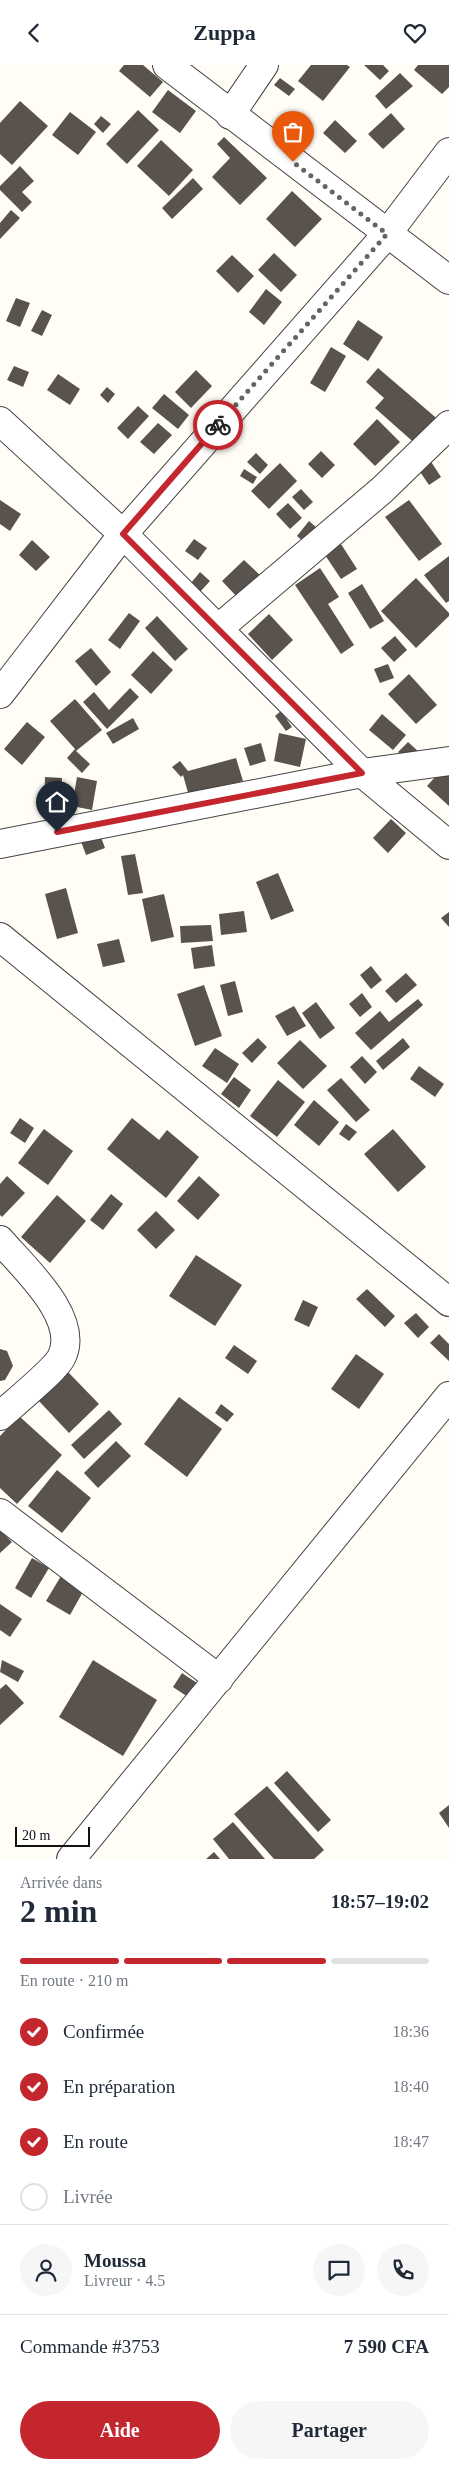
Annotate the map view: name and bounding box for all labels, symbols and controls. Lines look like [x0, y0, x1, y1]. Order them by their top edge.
icon: back [20, 19, 48, 47]
icon: heart [401, 19, 429, 47]
text: Zuppa [193, 20, 256, 45]
pin [272, 111, 314, 162]
icon: bag [279, 118, 307, 146]
courier [193, 400, 243, 450]
icon: bike [204, 411, 232, 439]
pin [36, 781, 78, 832]
icon: home [43, 788, 71, 816]
scale bar [15, 1824, 90, 1847]
text: 20 m [22, 1828, 50, 1843]
text: Arrivée dans [20, 1874, 102, 1891]
text: 18:57–19:02 [331, 1891, 429, 1912]
text: 2 min [20, 1893, 97, 1929]
text: En route · 210 m [20, 1972, 128, 1989]
icon: check [20, 2018, 48, 2046]
text: Confirmée [63, 2021, 144, 2042]
text: 18:36 [393, 2023, 429, 2040]
icon: check [20, 2073, 48, 2101]
text: En préparation [63, 2076, 175, 2097]
text: 18:40 [393, 2078, 429, 2095]
icon: check [20, 2128, 48, 2156]
text: En route [63, 2131, 128, 2152]
text: 18:47 [393, 2133, 429, 2150]
text: Livrée [63, 2186, 113, 2207]
button: person [20, 2244, 72, 2296]
button: chat [313, 2244, 365, 2296]
button: phone [377, 2244, 429, 2296]
text: Moussa [84, 2250, 146, 2271]
text: Livreur · 4.5 [84, 2272, 165, 2289]
text: Commande #3753 [20, 2336, 160, 2357]
text: 7 590 CFA [344, 2336, 429, 2357]
button: Aide [20, 2401, 220, 2459]
button: Partager [230, 2401, 429, 2459]

